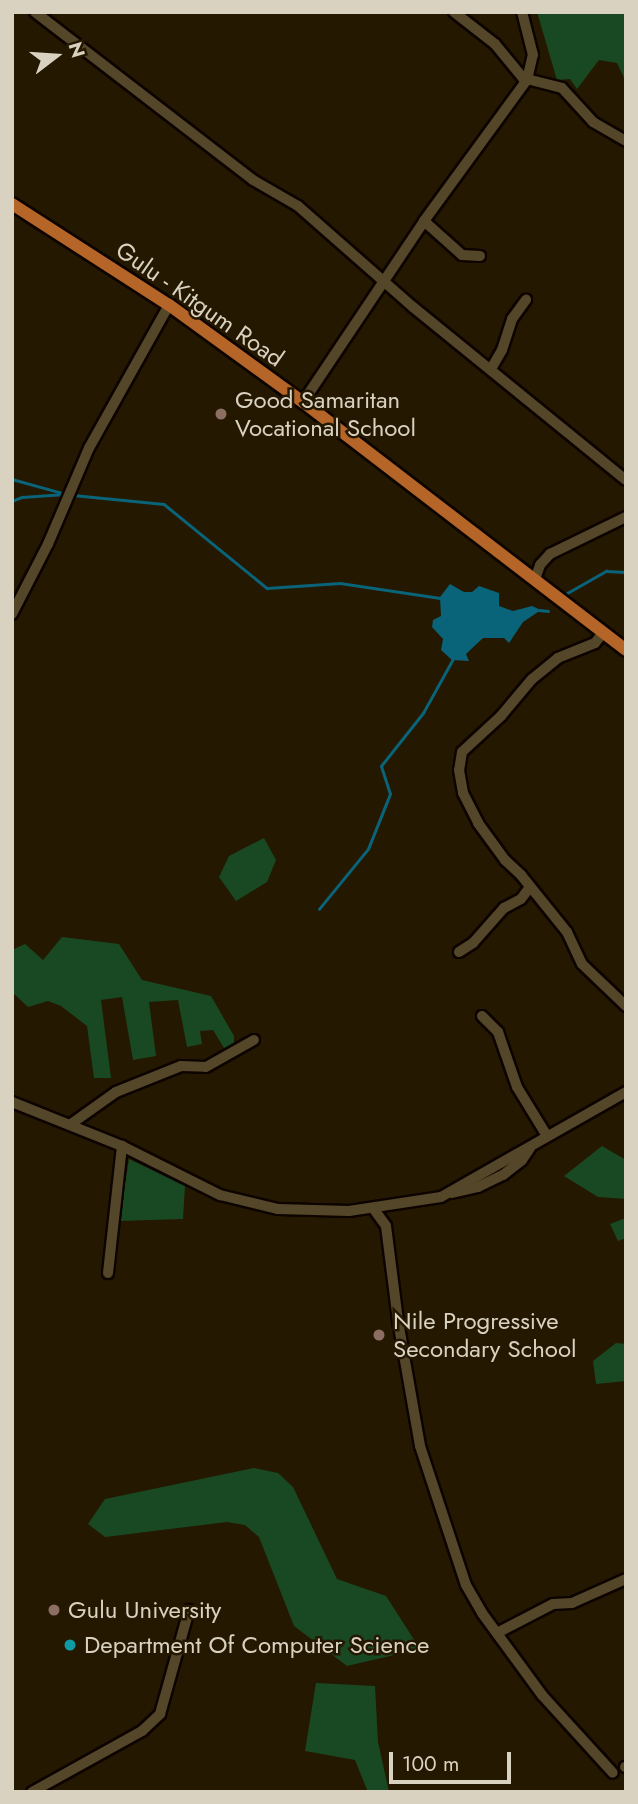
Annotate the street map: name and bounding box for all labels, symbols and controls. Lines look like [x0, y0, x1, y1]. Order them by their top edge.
north arrow [21, 21, 91, 91]
text: N [61, 39, 92, 61]
street label: Gulu - Kitgum Road [111, 235, 289, 373]
place label: Good Samaritan Vocational School [235, 386, 416, 442]
marker: Good Samaritan Vocational School [213, 406, 229, 422]
place label: Nile Progressive Secondary School [393, 1307, 577, 1363]
marker: Nile Progressive Secondary School [371, 1327, 387, 1343]
place label: Gulu University [68, 1596, 221, 1624]
marker: Gulu University [46, 1602, 62, 1618]
place label: Department Of Computer Science [84, 1631, 429, 1659]
marker: Department Of Computer Science [62, 1637, 78, 1653]
scale bar [393, 1738, 516, 1782]
text: 100 m [402, 1749, 459, 1779]

